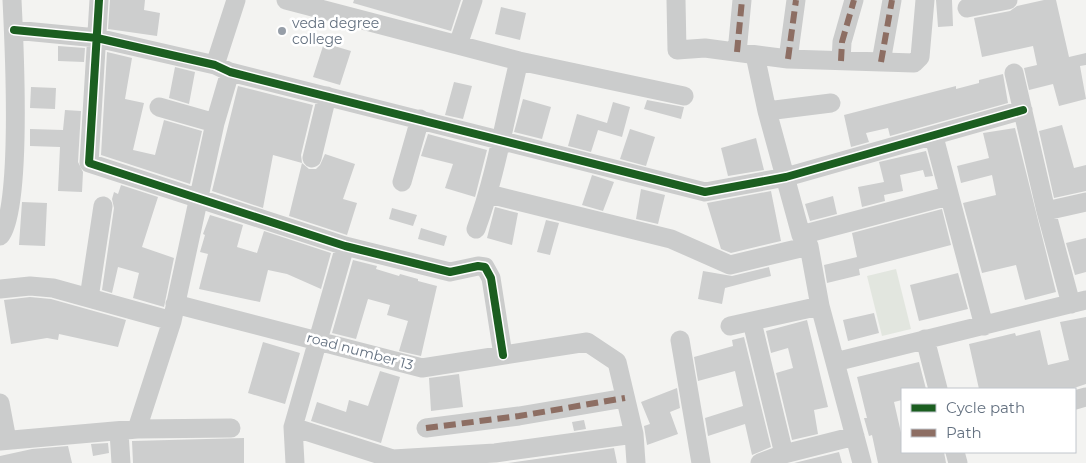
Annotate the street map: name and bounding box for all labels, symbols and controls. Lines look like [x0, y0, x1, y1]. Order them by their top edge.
place label: veda degree college [292, 14, 379, 48]
marker: veda degree college [276, 25, 288, 37]
street label: road number 13 [305, 328, 415, 374]
legend [901, 388, 1076, 453]
text: Cycle path [946, 398, 1025, 417]
text: Path [946, 423, 982, 442]

